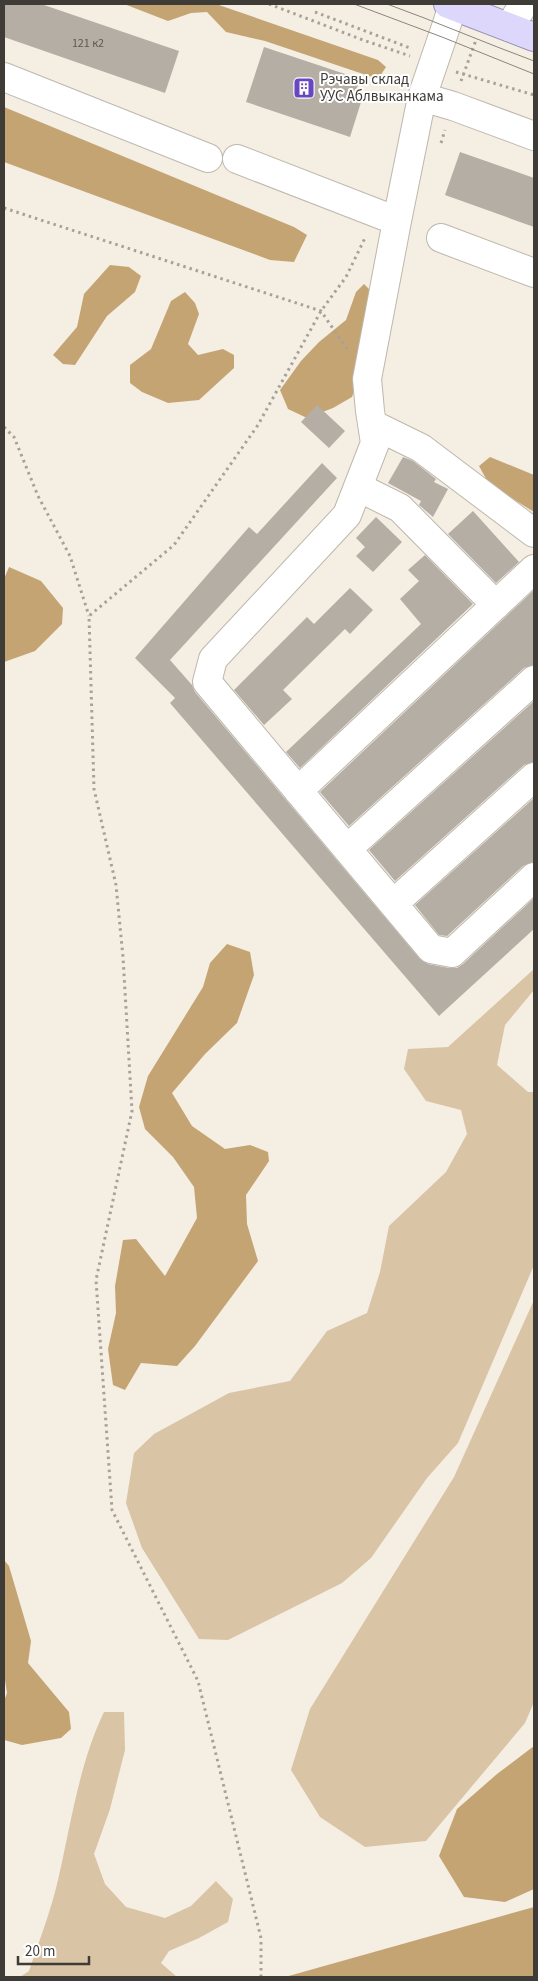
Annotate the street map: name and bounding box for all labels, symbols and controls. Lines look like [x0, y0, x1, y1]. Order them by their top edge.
house number: 121 к2 [72, 35, 104, 52]
place label: Рэчавы склад УУС Аблвыканкама [320, 69, 444, 107]
building icon: Рэчавы склад УУС Аблвыканкама [292, 76, 316, 100]
scale bar [18, 1934, 89, 1966]
text: 20 m [25, 1941, 55, 1962]

